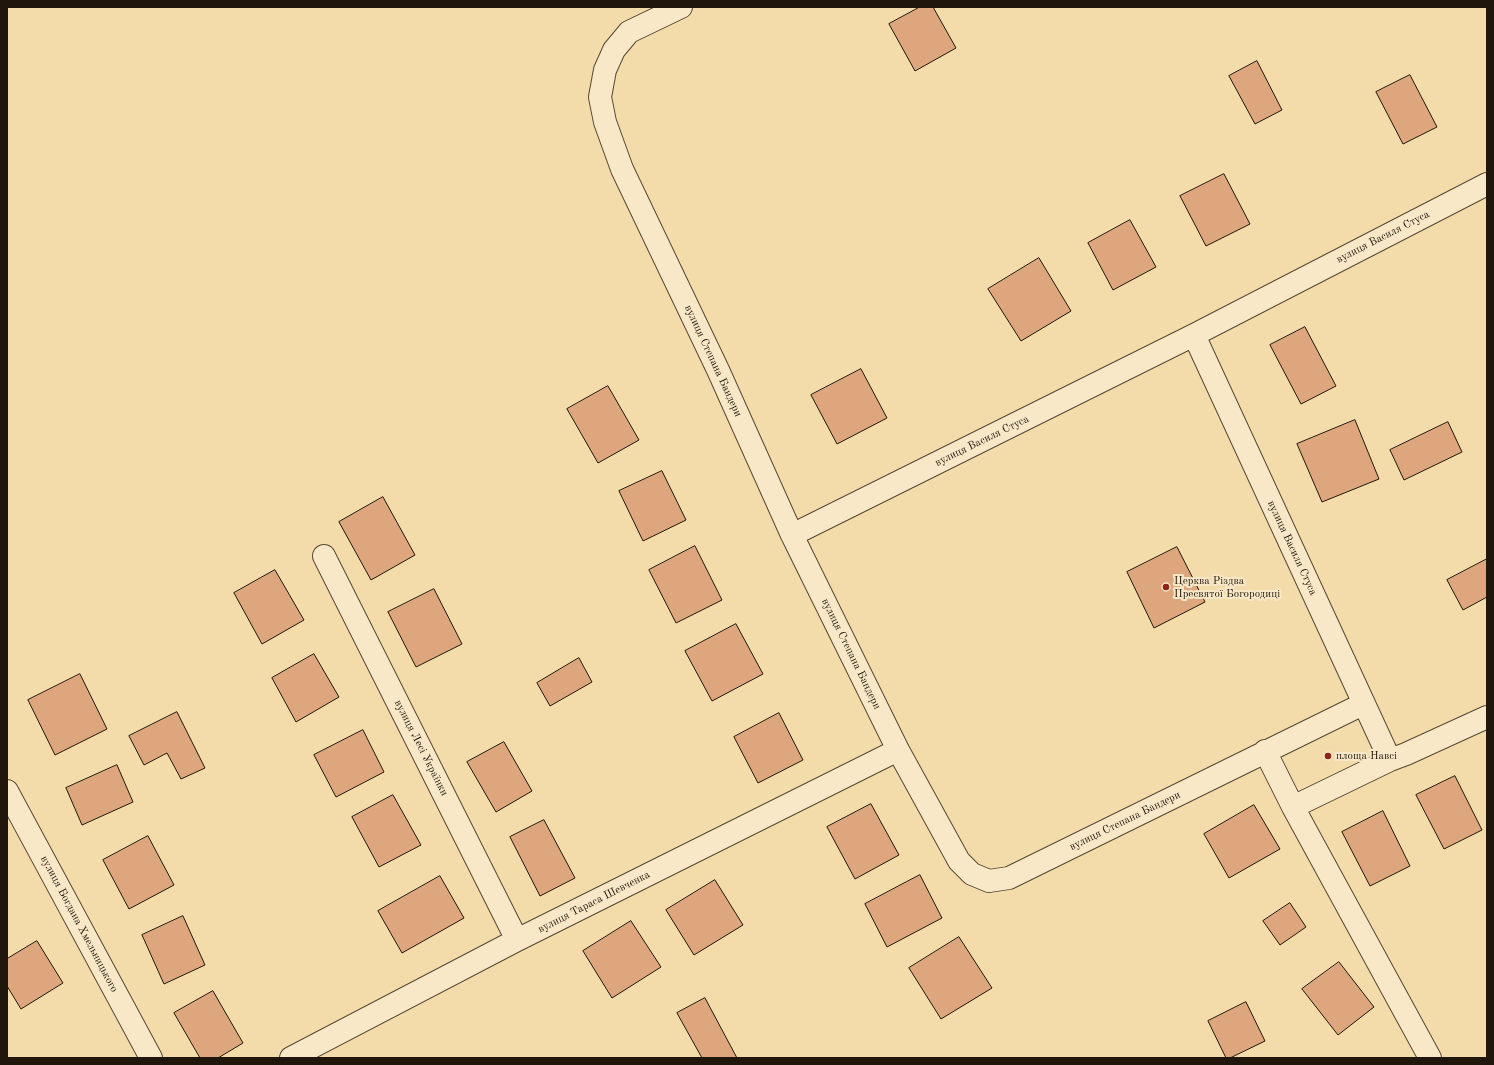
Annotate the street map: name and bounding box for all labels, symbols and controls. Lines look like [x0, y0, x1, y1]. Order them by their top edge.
street label: вулиця Василя Стуса [1334, 208, 1432, 266]
street label: вулиця Степана Бандери [681, 303, 745, 419]
street label: вулиця Василя Стуса [933, 413, 1031, 469]
street label: вулиця Василя Стуса [1264, 499, 1320, 597]
place label: Церква Різдва Пресвятої Богородиці [1174, 574, 1280, 600]
marker: Церква Різдва Пресвятої Богородиці [1161, 582, 1171, 592]
street label: вулиця Степана Бандери [818, 596, 884, 712]
street label: вулиця Лесі Українки [391, 698, 451, 798]
place label: площа Навсі [1336, 749, 1397, 763]
marker: площа Навсі [1323, 751, 1333, 761]
street label: вулиця Степана Бандери [1067, 788, 1183, 854]
street label: вулиця Богдана Хмельницького [37, 853, 121, 995]
street label: вулиця Тараса Шевченка [536, 868, 652, 936]

